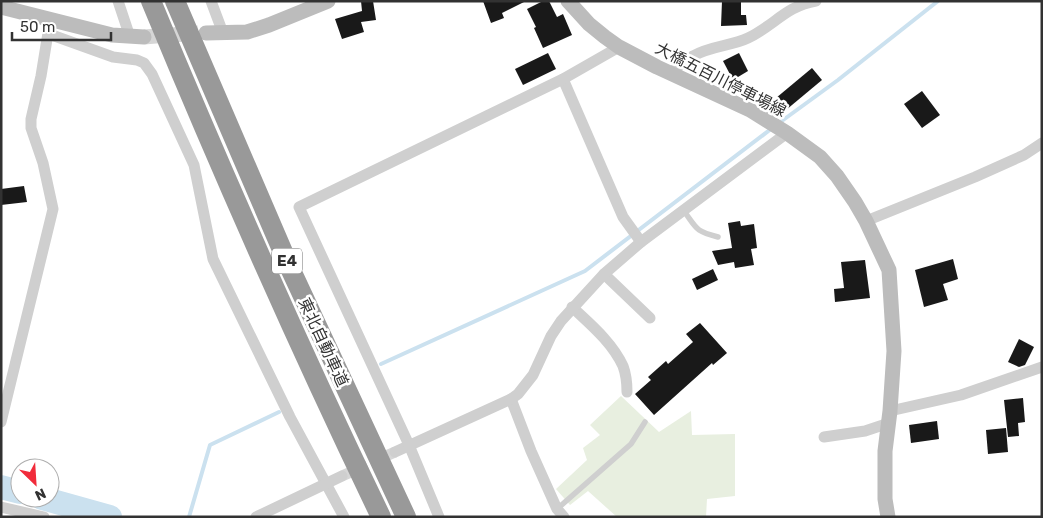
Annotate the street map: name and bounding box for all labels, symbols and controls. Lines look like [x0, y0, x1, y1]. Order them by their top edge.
scale bar [12, 10, 111, 42]
text: 50 m [20, 18, 55, 36]
street label: 大橋五百川停車場線 [652, 38, 789, 121]
road number: E4 [272, 248, 302, 274]
street label: 東北自動車道 [295, 295, 352, 390]
north arrow [10, 458, 60, 508]
text: N [32, 484, 48, 504]

